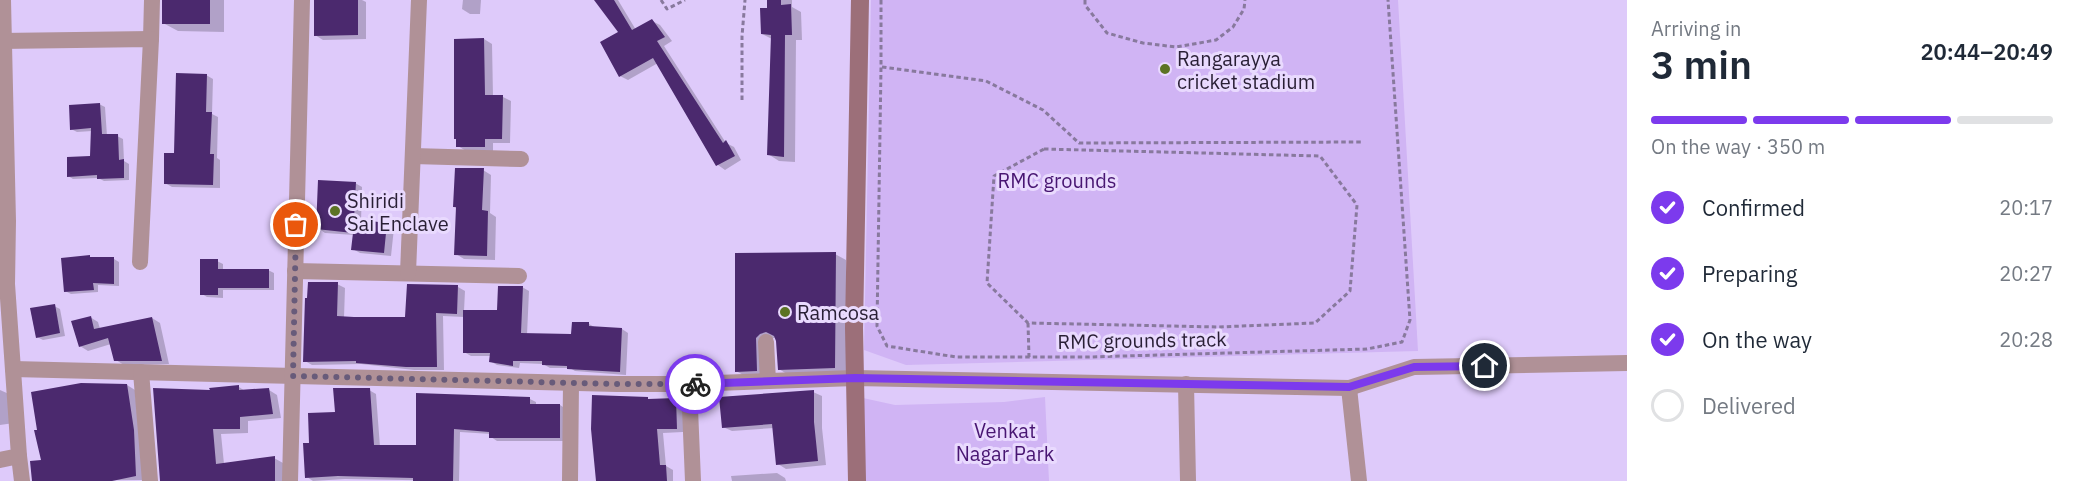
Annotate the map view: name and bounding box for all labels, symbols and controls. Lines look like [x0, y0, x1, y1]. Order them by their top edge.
text: Arriving in [1651, 15, 1741, 42]
text: 20:44–20:49 [1920, 37, 2053, 66]
text: 3 min [1651, 39, 1752, 90]
place label: Rangarayya cricket stadium [1177, 45, 1315, 95]
marker: Rangarayya cricket stadium [1158, 62, 1172, 76]
text: On the way · 350 m [1651, 133, 1825, 160]
park label: RMC grounds [997, 167, 1117, 194]
place label: Shiridi Sai Enclave [347, 187, 449, 237]
icon: check [1651, 191, 1684, 224]
text: Confirmed [1702, 193, 1805, 222]
text: 20:17 [1999, 194, 2053, 221]
pin [270, 199, 321, 250]
marker: Shiridi Sai Enclave [328, 204, 342, 218]
icon: bag [279, 208, 312, 241]
icon: check [1651, 257, 1684, 290]
text: Preparing [1702, 259, 1797, 288]
text: 20:27 [1999, 260, 2053, 287]
place label: Ramcosa [797, 299, 880, 326]
marker: Ramcosa [778, 305, 792, 319]
icon: check [1651, 323, 1684, 356]
street label: RMC grounds track [1057, 325, 1227, 355]
text: On the way [1702, 325, 1812, 354]
text: 20:28 [1999, 326, 2053, 353]
pin [1459, 340, 1510, 391]
icon: home [1468, 349, 1501, 382]
courier [665, 354, 725, 414]
icon: bike [679, 368, 712, 401]
text: Delivered [1702, 391, 1796, 420]
park label: Venkat Nagar Park [956, 417, 1055, 467]

